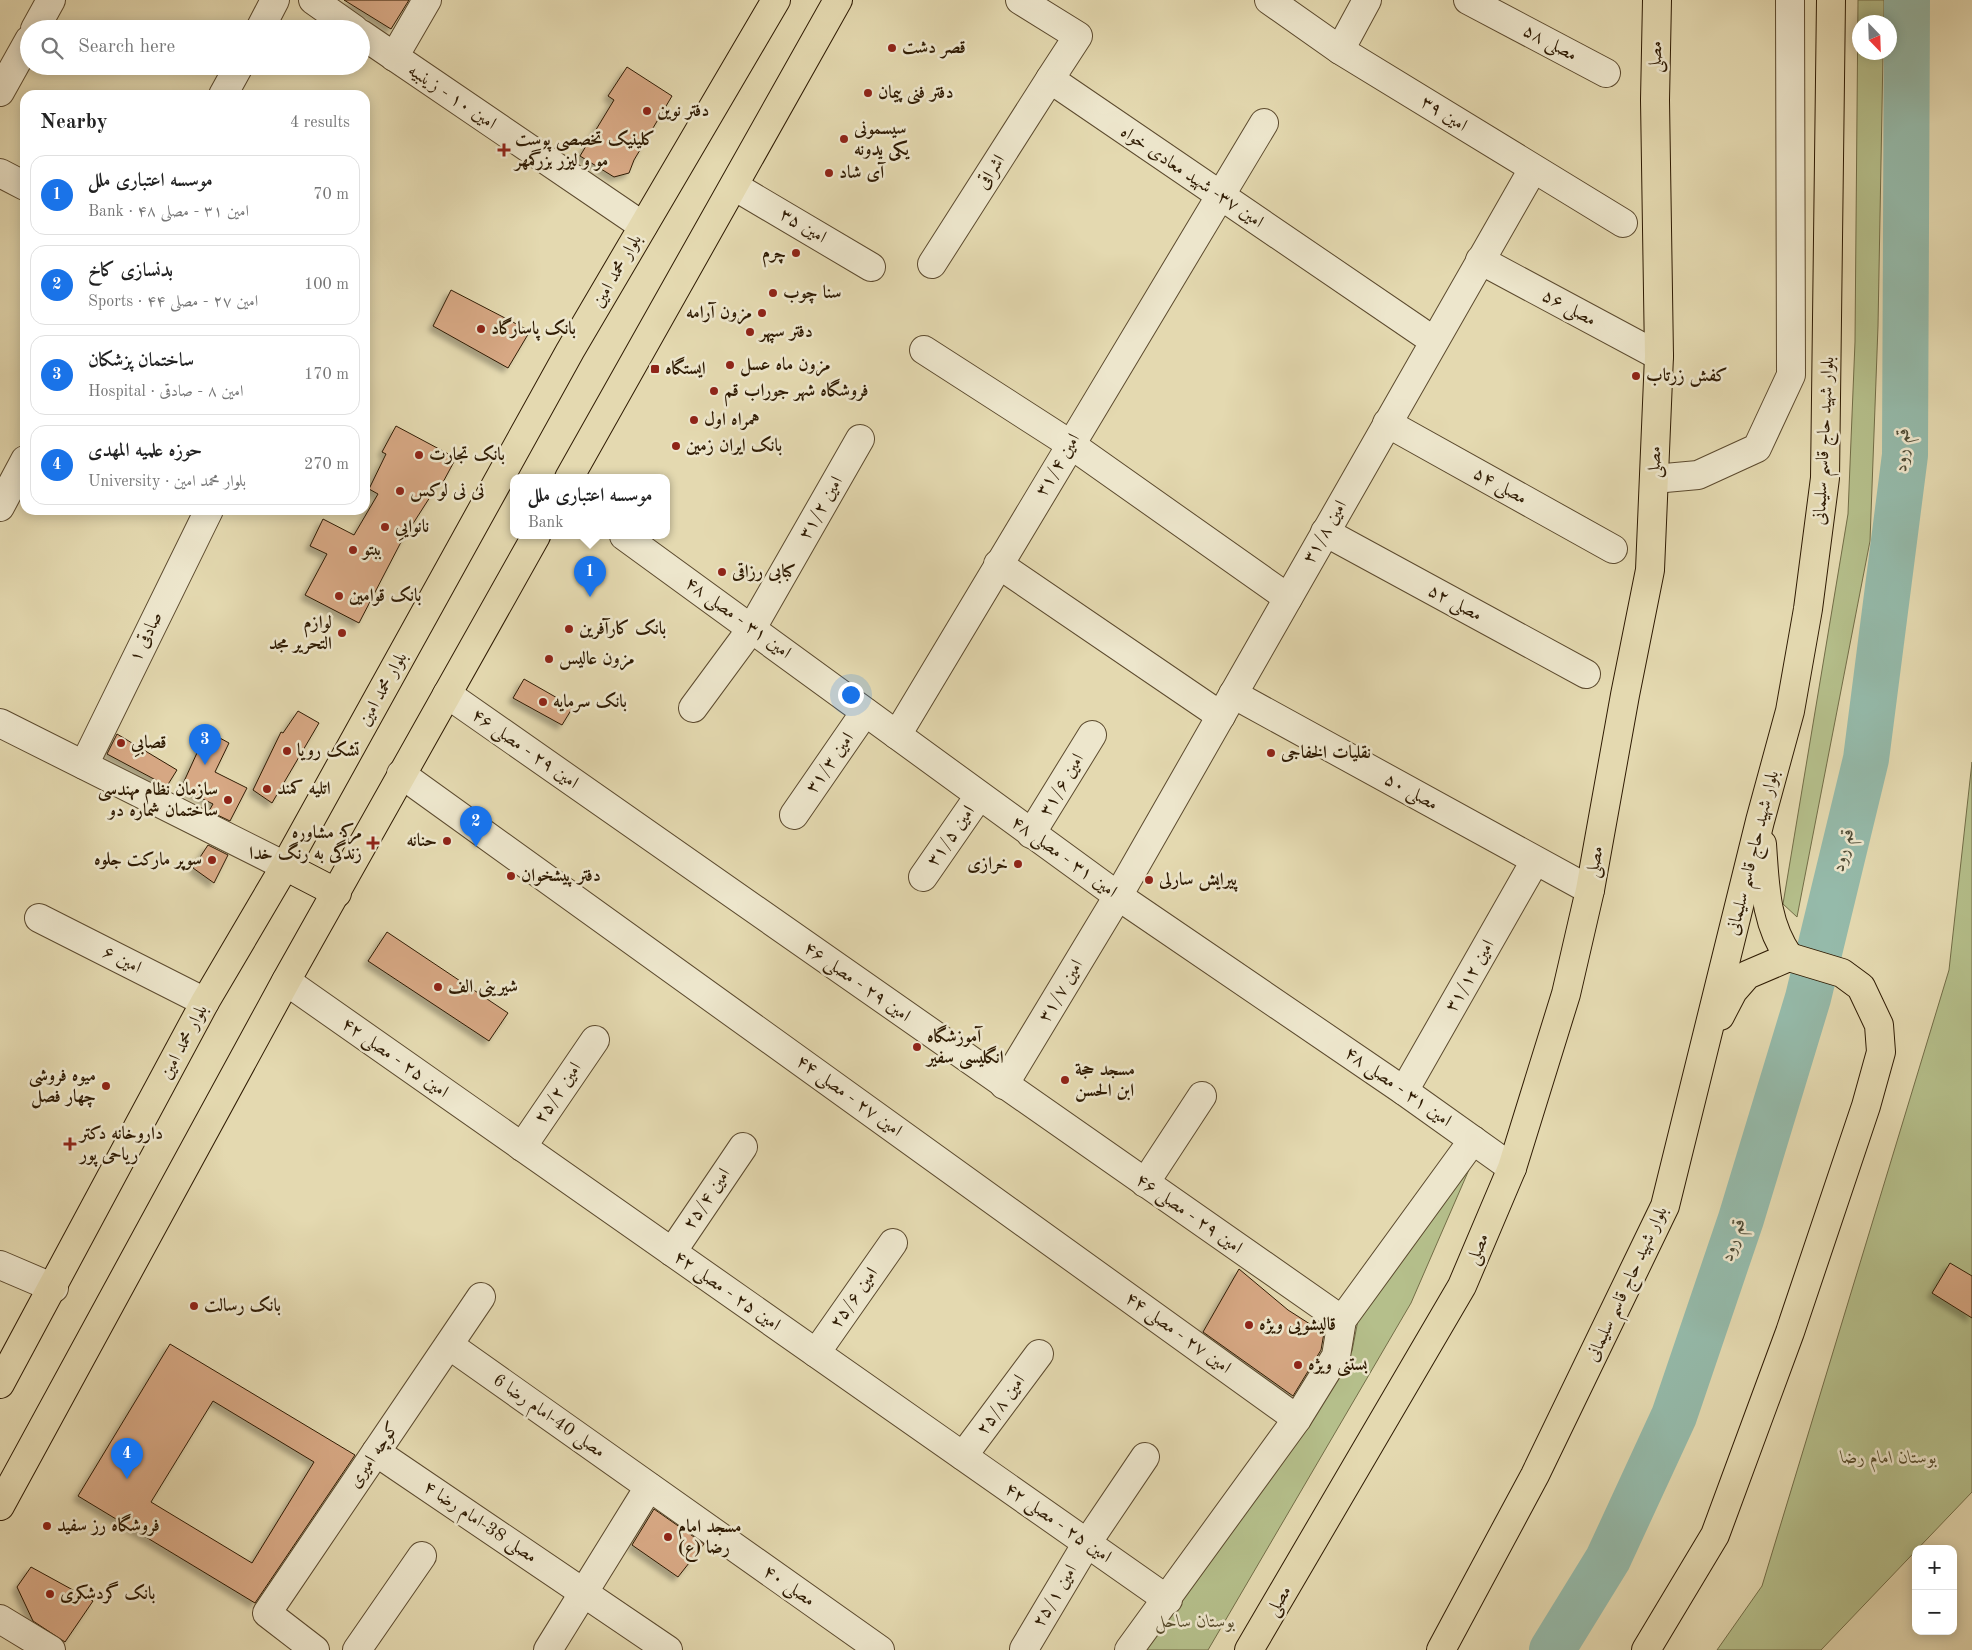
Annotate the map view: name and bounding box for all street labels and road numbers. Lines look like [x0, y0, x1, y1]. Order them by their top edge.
street label: مصلی ۵۸ [1519, 21, 1580, 67]
street label: مصلی [1647, 41, 1668, 73]
street label: امین ۱۰ - زینبیه [404, 61, 499, 134]
street label: امین ۳۹ [1417, 93, 1470, 136]
street label: امین ۳۷- شهید معادی خواه [1116, 123, 1267, 233]
street label: اشراقی [973, 151, 1010, 193]
street label: امین ۳۵ [776, 205, 829, 248]
street label: بلوار محمد امین [589, 231, 646, 311]
street label: مصلی ۵۶ [1538, 286, 1599, 332]
street label: بلوار شهید حاج قاسم سلیمانی [1811, 356, 1845, 526]
street label: امین ۳۱/۴ [1032, 431, 1084, 500]
street label: مصلی [1645, 446, 1668, 478]
street label: مصلی ۵۴ [1469, 464, 1530, 511]
street label: امین ۳۱/۲ [796, 473, 847, 543]
street label: امین ۳۱/۸ [1300, 497, 1351, 567]
street label: امین ۳۱ - مصلی ۴۸ [680, 574, 794, 665]
street label: مصلی ۵۲ [1424, 581, 1485, 627]
street label: صادقی ۱ [125, 609, 166, 665]
street label: بلوار محمد امین [355, 649, 411, 729]
street label: امین ۲۹ - مصلی ۴۶ [467, 706, 582, 795]
street label: امین ۳۱/۳ [803, 729, 858, 797]
street label: امین ۳۱/۶ [1036, 751, 1088, 820]
street label: بلوار شهید حاج قاسم سلیمانی [1724, 769, 1790, 939]
street label: مصلی ۵۰ [1380, 770, 1441, 817]
street label: امین ۳۱/۵ [924, 802, 979, 870]
street label: امین ۳۱ - مصلی ۴۸ [1006, 813, 1120, 904]
street label: مصلی [1583, 845, 1610, 880]
street label: امین ۳۱/۱۲ [1442, 937, 1499, 1016]
street label: امین ۲۹ - مصلی ۴۶ [799, 939, 914, 1028]
street label: امین ۶ [100, 943, 144, 978]
street label: امین ۳۱/۷ [1035, 957, 1087, 1026]
street label: بلوار محمد امین [157, 1002, 212, 1083]
street label: امین ۲۵ - مصلی ۴۲ [337, 1015, 452, 1104]
street label: امین ۳۱ - مصلی ۴۸ [1340, 1044, 1455, 1133]
street label: امین ۲۷ - مصلی ۴۴ [791, 1052, 905, 1143]
street label: امین ۲۵/۲ [531, 1059, 586, 1127]
street label: امین ۲۵/۴ [680, 1165, 735, 1233]
street label: امین ۲۹ - مصلی ۴۶ [1131, 1171, 1246, 1260]
street label: بلوار شهید حاج قاسم سلیمانی [1583, 1204, 1678, 1368]
street label: مصلی [1463, 1231, 1495, 1268]
street label: امین ۲۵ - مصلی ۴۲ [669, 1248, 784, 1337]
street label: امین ۲۵/۶ [827, 1264, 882, 1332]
street label: امین ۲۷ - مصلی ۴۴ [1120, 1289, 1234, 1380]
street label: مصلی 40-امام رضا 6 [486, 1371, 608, 1466]
street label: امین ۲۵/۸ [973, 1372, 1030, 1439]
street label: کوچه امیری [345, 1419, 405, 1493]
street label: مصلی 38-امام رضا ۴ [417, 1478, 540, 1571]
street label: امین ۲۵ - مصلی ۴۲ [1000, 1480, 1115, 1569]
street label: مصلی ۴۰ [758, 1562, 818, 1612]
street label: امین ۲۵/۱ [1029, 1562, 1081, 1631]
street label: مصلی [1263, 1583, 1298, 1621]

